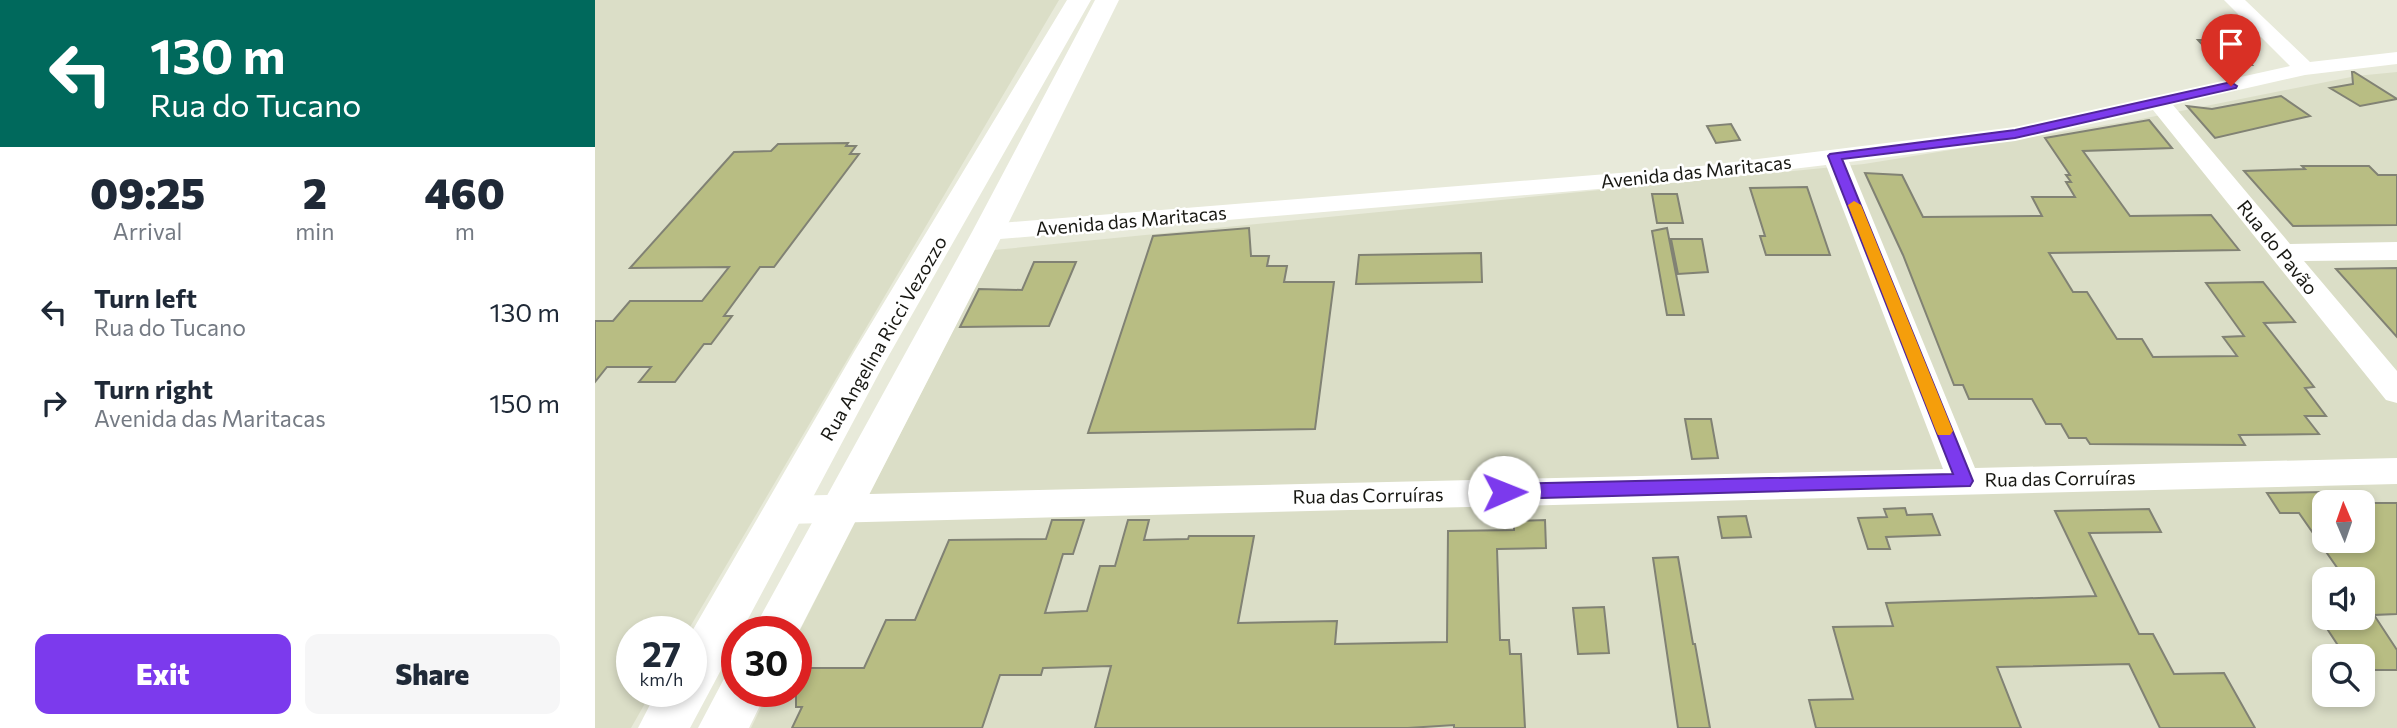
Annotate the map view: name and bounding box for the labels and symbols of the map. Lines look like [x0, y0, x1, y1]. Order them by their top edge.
pin [2201, 14, 2261, 86]
street label: Avenida das Maritacas [1600, 150, 1792, 192]
street label: Rua do Pavão [2233, 195, 2323, 299]
street label: Avenida das Maritacas [1035, 200, 1227, 240]
street label: Rua Angelina Ricci Vezozzo [815, 231, 951, 445]
position arrow [1467, 455, 1541, 529]
street label: Rua das Corruíras [1984, 465, 2136, 491]
street label: Rua das Corruíras [1292, 482, 1444, 508]
north arrow [2312, 490, 2375, 553]
speed limit sign: 30 [721, 616, 812, 707]

